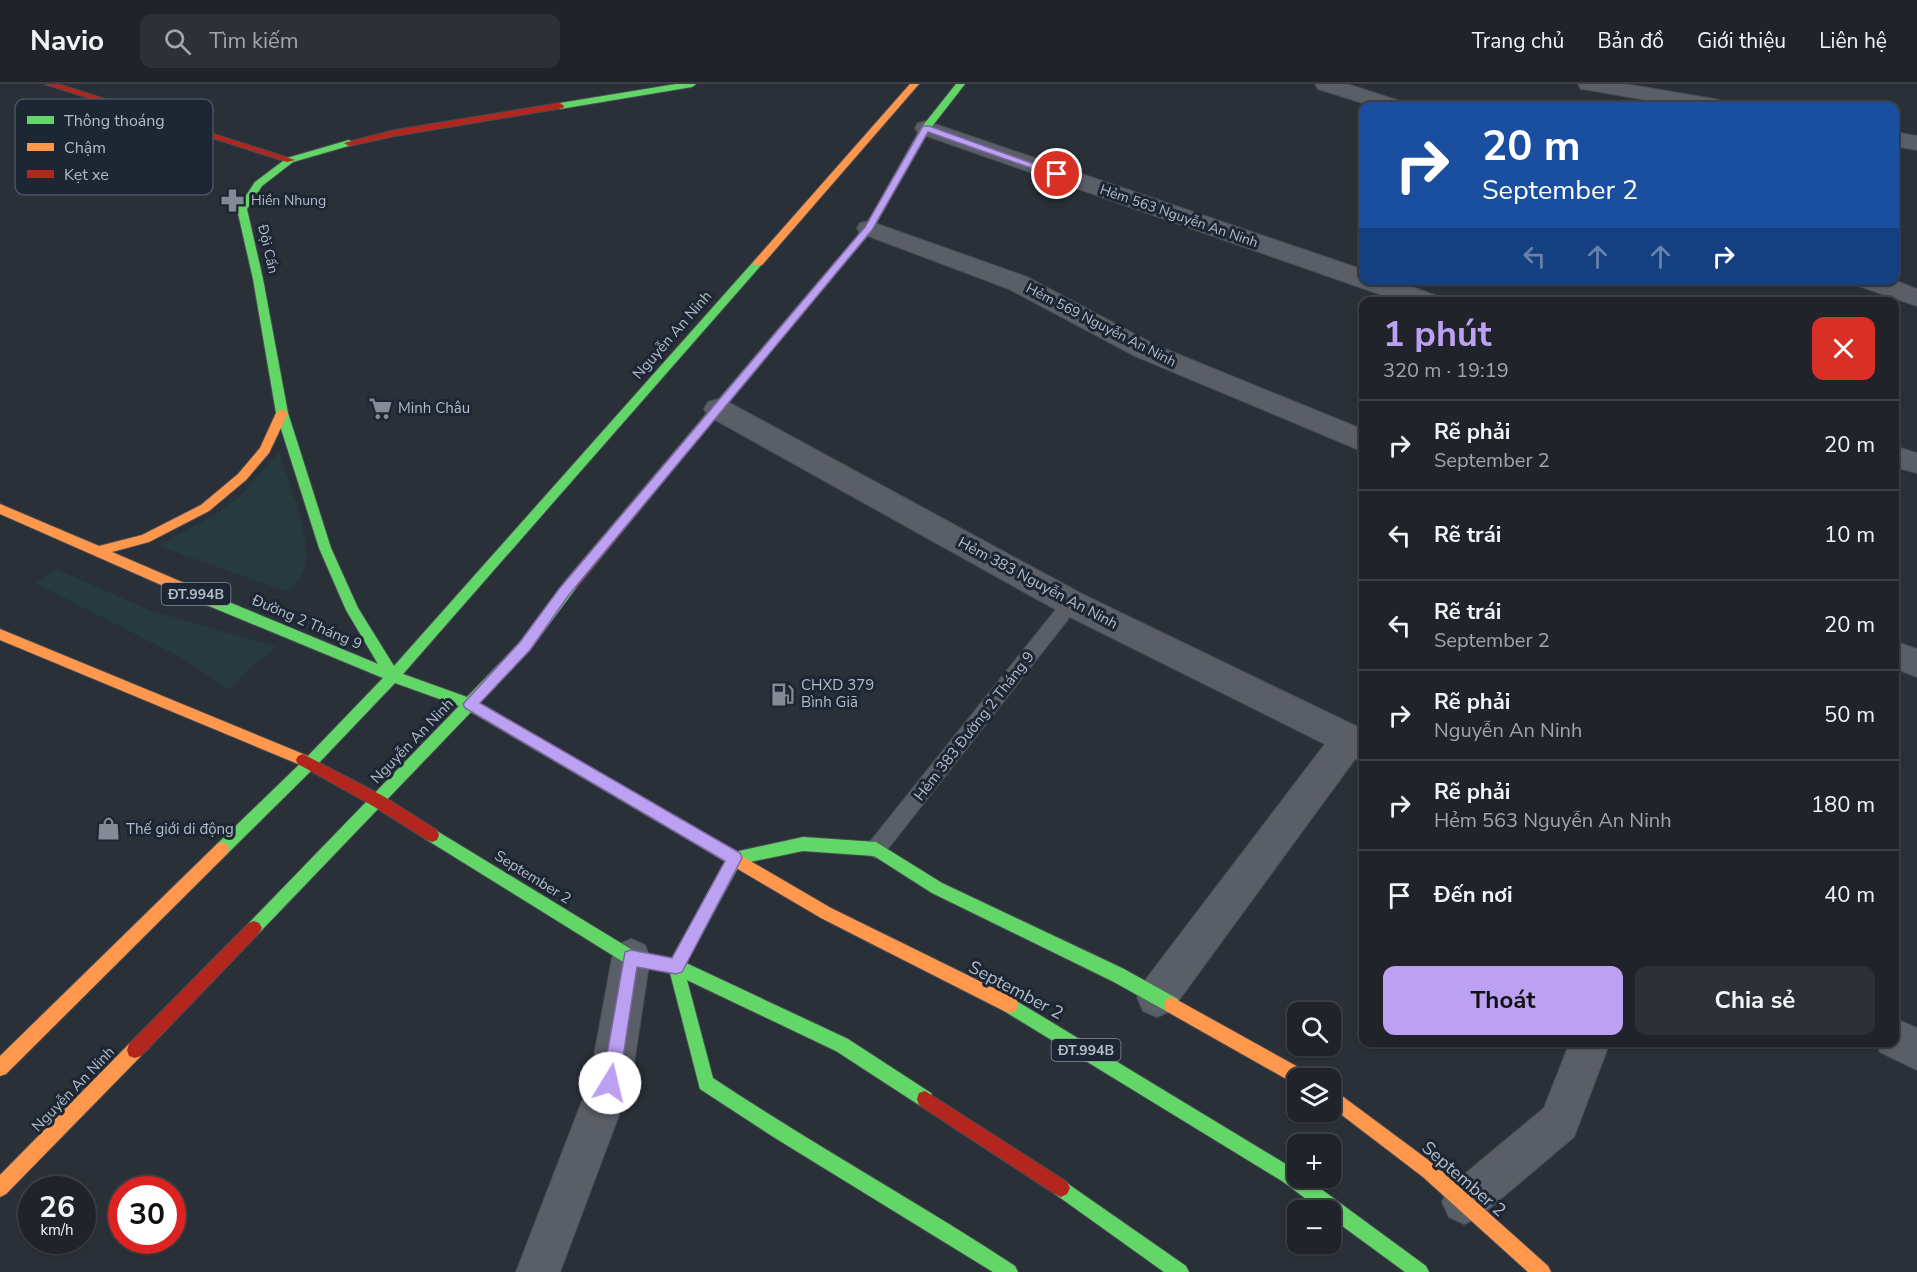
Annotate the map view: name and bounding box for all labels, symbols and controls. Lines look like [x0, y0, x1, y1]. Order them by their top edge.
search box [140, 14, 560, 68]
text: Navio [30, 22, 104, 60]
icon: search [161, 25, 194, 58]
text: Tìm kiếm [209, 26, 299, 56]
text: Trang chủ [1472, 27, 1564, 55]
text: Bản đồ [1597, 27, 1664, 55]
text: Giới thiệu [1697, 27, 1786, 55]
text: Liên hệ [1819, 27, 1887, 55]
legend [15, 99, 213, 195]
text: Thông thoáng [64, 110, 165, 132]
text: 20 m [1482, 118, 1581, 175]
icon: right [1383, 126, 1461, 204]
text: Chậm [64, 137, 106, 159]
pin [1031, 148, 1082, 199]
icon: arrive [1040, 157, 1073, 190]
text: Kẹt xe [64, 164, 109, 186]
text: September 2 [1482, 172, 1638, 209]
street label: Hẻm 563 Nguyễn An Ninh [1097, 180, 1261, 252]
pharmacy icon: Hiền Nhung [220, 187, 246, 213]
place label: Hiền Nhung [251, 191, 326, 210]
street label: Đội Cấn [253, 222, 283, 275]
icon: left [1518, 240, 1551, 273]
icon: ahead [1581, 240, 1614, 273]
icon: ahead [1644, 240, 1677, 273]
icon: right [1707, 240, 1740, 273]
street label: Hẻm 569 Nguyễn An Ninh [1023, 279, 1179, 371]
street label: Nguyễn An Ninh [628, 286, 716, 384]
text: 1 phút [1383, 310, 1492, 359]
button: close [1812, 317, 1875, 380]
text: 320 m · 19:19 [1383, 357, 1509, 384]
supermarket icon: Minh Châu [367, 395, 393, 421]
place label: Minh Châu [398, 398, 470, 418]
text: Rẽ phải [1434, 417, 1510, 447]
icon: right [1383, 429, 1416, 462]
text: 20 m [1824, 430, 1875, 460]
text: September 2 [1434, 447, 1550, 474]
icon: left [1383, 519, 1416, 552]
text: Rẽ trái [1434, 520, 1501, 550]
text: 10 m [1824, 520, 1875, 550]
street label: Hẻm 383 Nguyễn An Ninh [955, 532, 1121, 634]
road number: ĐT.994B [162, 583, 230, 605]
street label: Đường 2 Tháng 9 [248, 589, 365, 654]
text: Rẽ trái [1434, 597, 1501, 627]
icon: left [1383, 609, 1416, 642]
text: 20 m [1824, 610, 1875, 640]
text: September 2 [1434, 627, 1550, 654]
street label: Hẻm 383 Đường 2 Tháng 9 [909, 647, 1039, 805]
place label: CHXD 379 Bình Giã [801, 675, 874, 712]
fuel station icon: CHXD 379 Bình Giã [770, 681, 796, 707]
text: Rẽ phải [1434, 687, 1510, 717]
street label: Nguyễn An Ninh [366, 694, 458, 788]
icon: right [1383, 699, 1416, 732]
text: 50 m [1824, 700, 1875, 730]
text: Nguyễn An Ninh [1434, 717, 1582, 744]
text: Rẽ phải [1434, 777, 1510, 807]
icon: right [1383, 789, 1416, 822]
text: 180 m [1811, 790, 1875, 820]
text: Hẻm 563 Nguyễn An Ninh [1434, 807, 1672, 834]
shop icon: Thế giới di động [95, 816, 121, 842]
place label: Thế giới di động [126, 819, 234, 839]
street label: September 2 [491, 846, 575, 908]
icon: arrive [1383, 879, 1416, 912]
text: Đến nơi [1434, 880, 1513, 910]
text: 40 m [1824, 880, 1875, 910]
street label: September 2 [964, 955, 1068, 1025]
button: Thoát [1383, 966, 1623, 1035]
button: Chia sẻ [1635, 966, 1875, 1035]
map controls [1287, 1002, 1341, 1254]
button: search [1287, 1002, 1341, 1056]
road number: ĐT.994B [1052, 1039, 1120, 1061]
street label: Nguyễn An Ninh [27, 1042, 119, 1136]
position arrow [578, 1051, 642, 1115]
button: layers [1287, 1068, 1341, 1122]
button: + [1287, 1134, 1341, 1188]
street label: September 2 [1417, 1136, 1511, 1222]
speed limit sign: 30 [108, 1176, 186, 1254]
text: 26 [39, 1187, 75, 1228]
button: − [1287, 1200, 1341, 1254]
text: km/h [40, 1220, 74, 1240]

